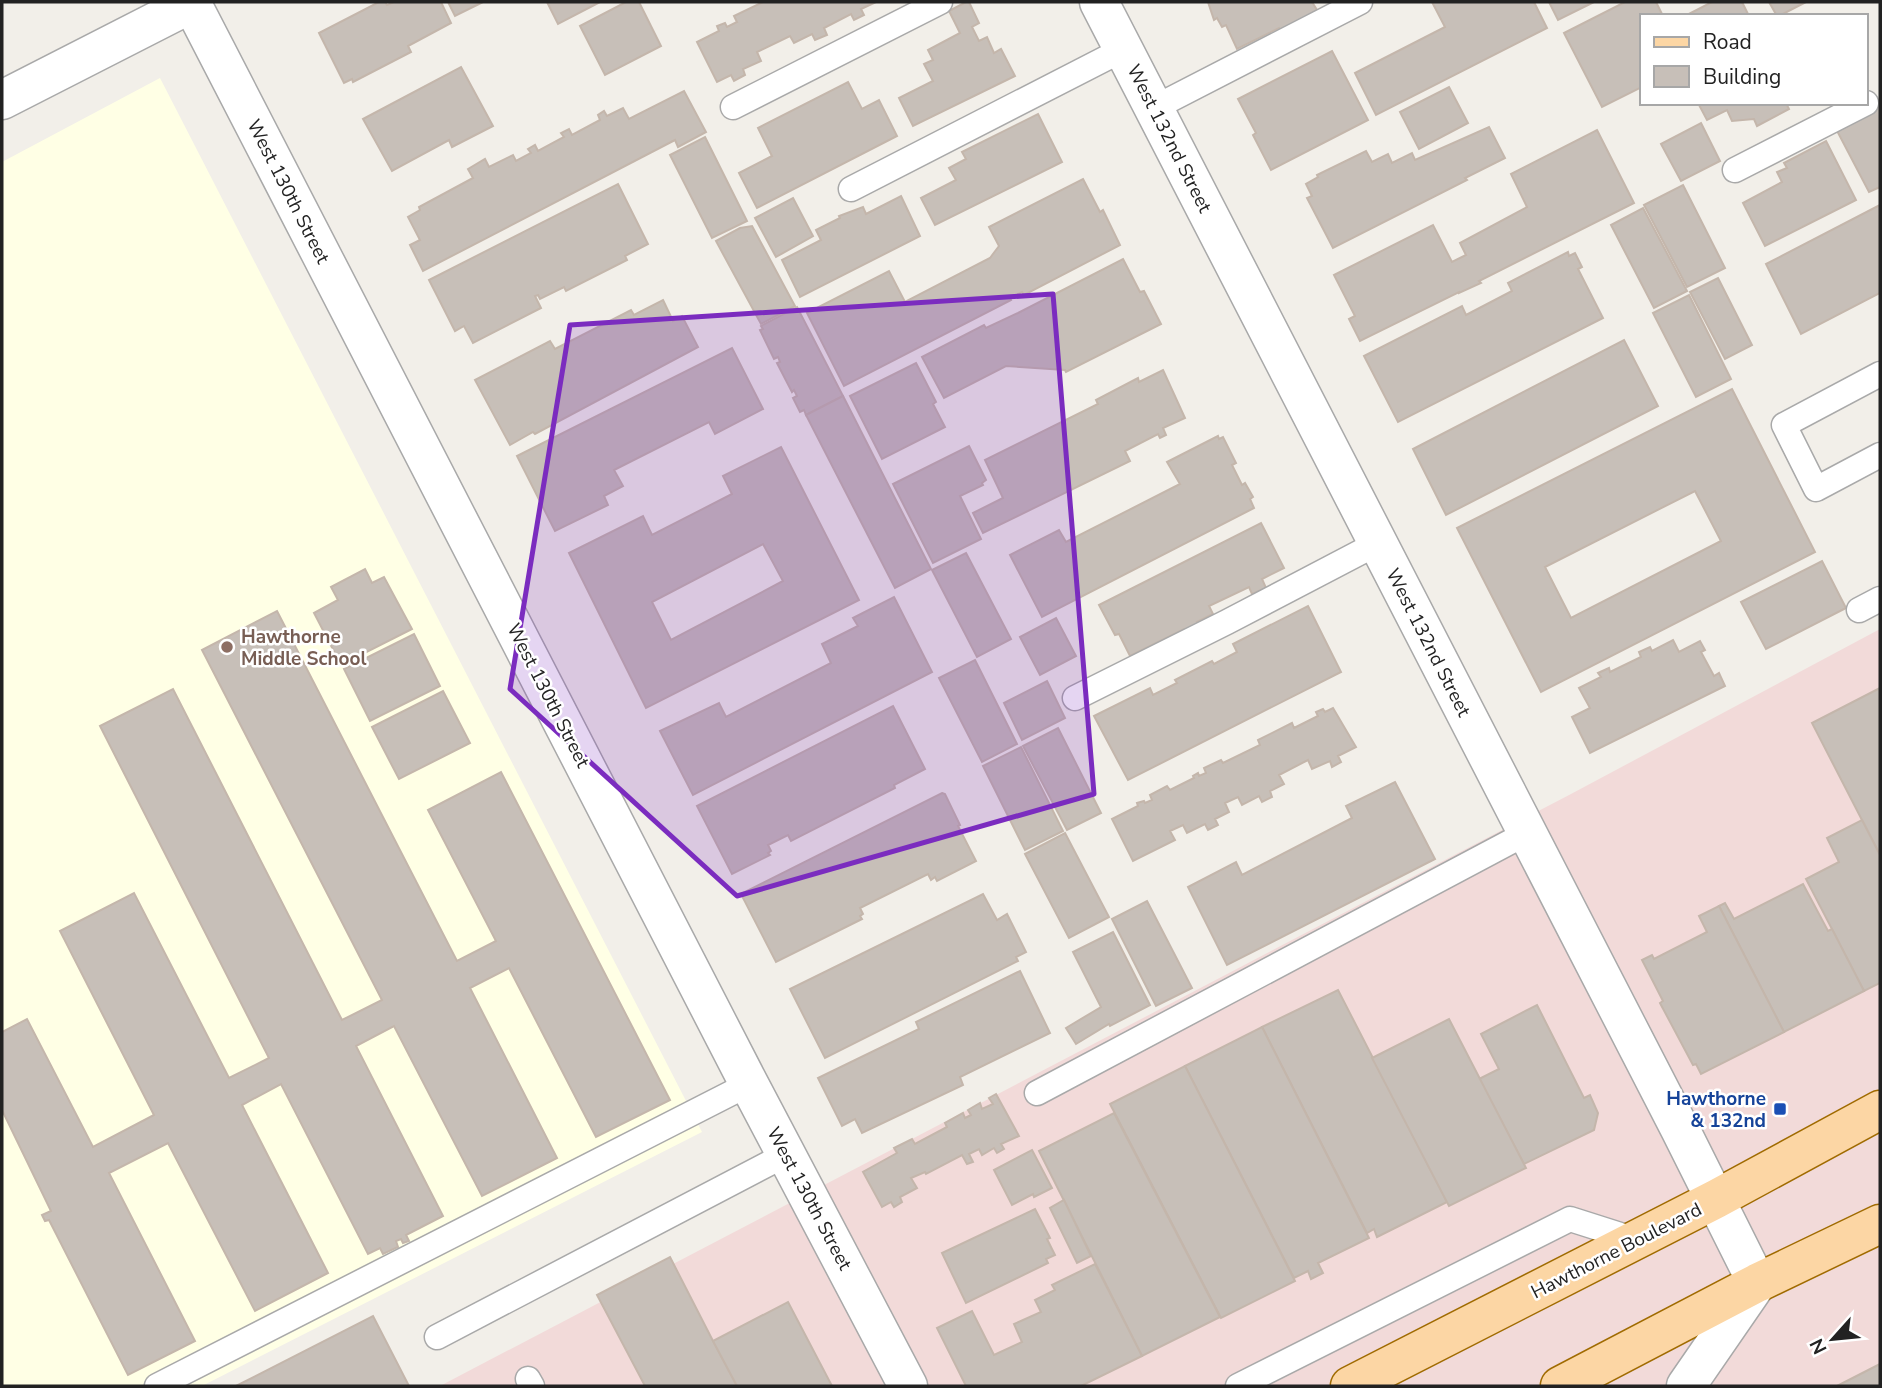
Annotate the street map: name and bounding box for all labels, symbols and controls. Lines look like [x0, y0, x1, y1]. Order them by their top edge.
legend [1640, 14, 1868, 105]
text: Road [1703, 28, 1752, 56]
street label: West 132nd Street [1120, 60, 1218, 217]
text: Building [1703, 63, 1781, 91]
street label: West 130th Street [240, 115, 336, 268]
street label: West 132nd Street [1379, 564, 1477, 721]
street label: West 130th Street [500, 619, 596, 772]
place label: Hawthorne Middle School [241, 624, 367, 672]
marker: Hawthorne Middle School [219, 639, 235, 655]
place label: Hawthorne & 132nd [1666, 1086, 1766, 1134]
marker: Hawthorne & 132nd [1772, 1101, 1788, 1117]
street label: West 130th Street [760, 1122, 858, 1275]
street label: Hawthorne Boulevard [1527, 1197, 1706, 1305]
north arrow [1798, 1304, 1868, 1374]
text: N [1804, 1334, 1834, 1359]

